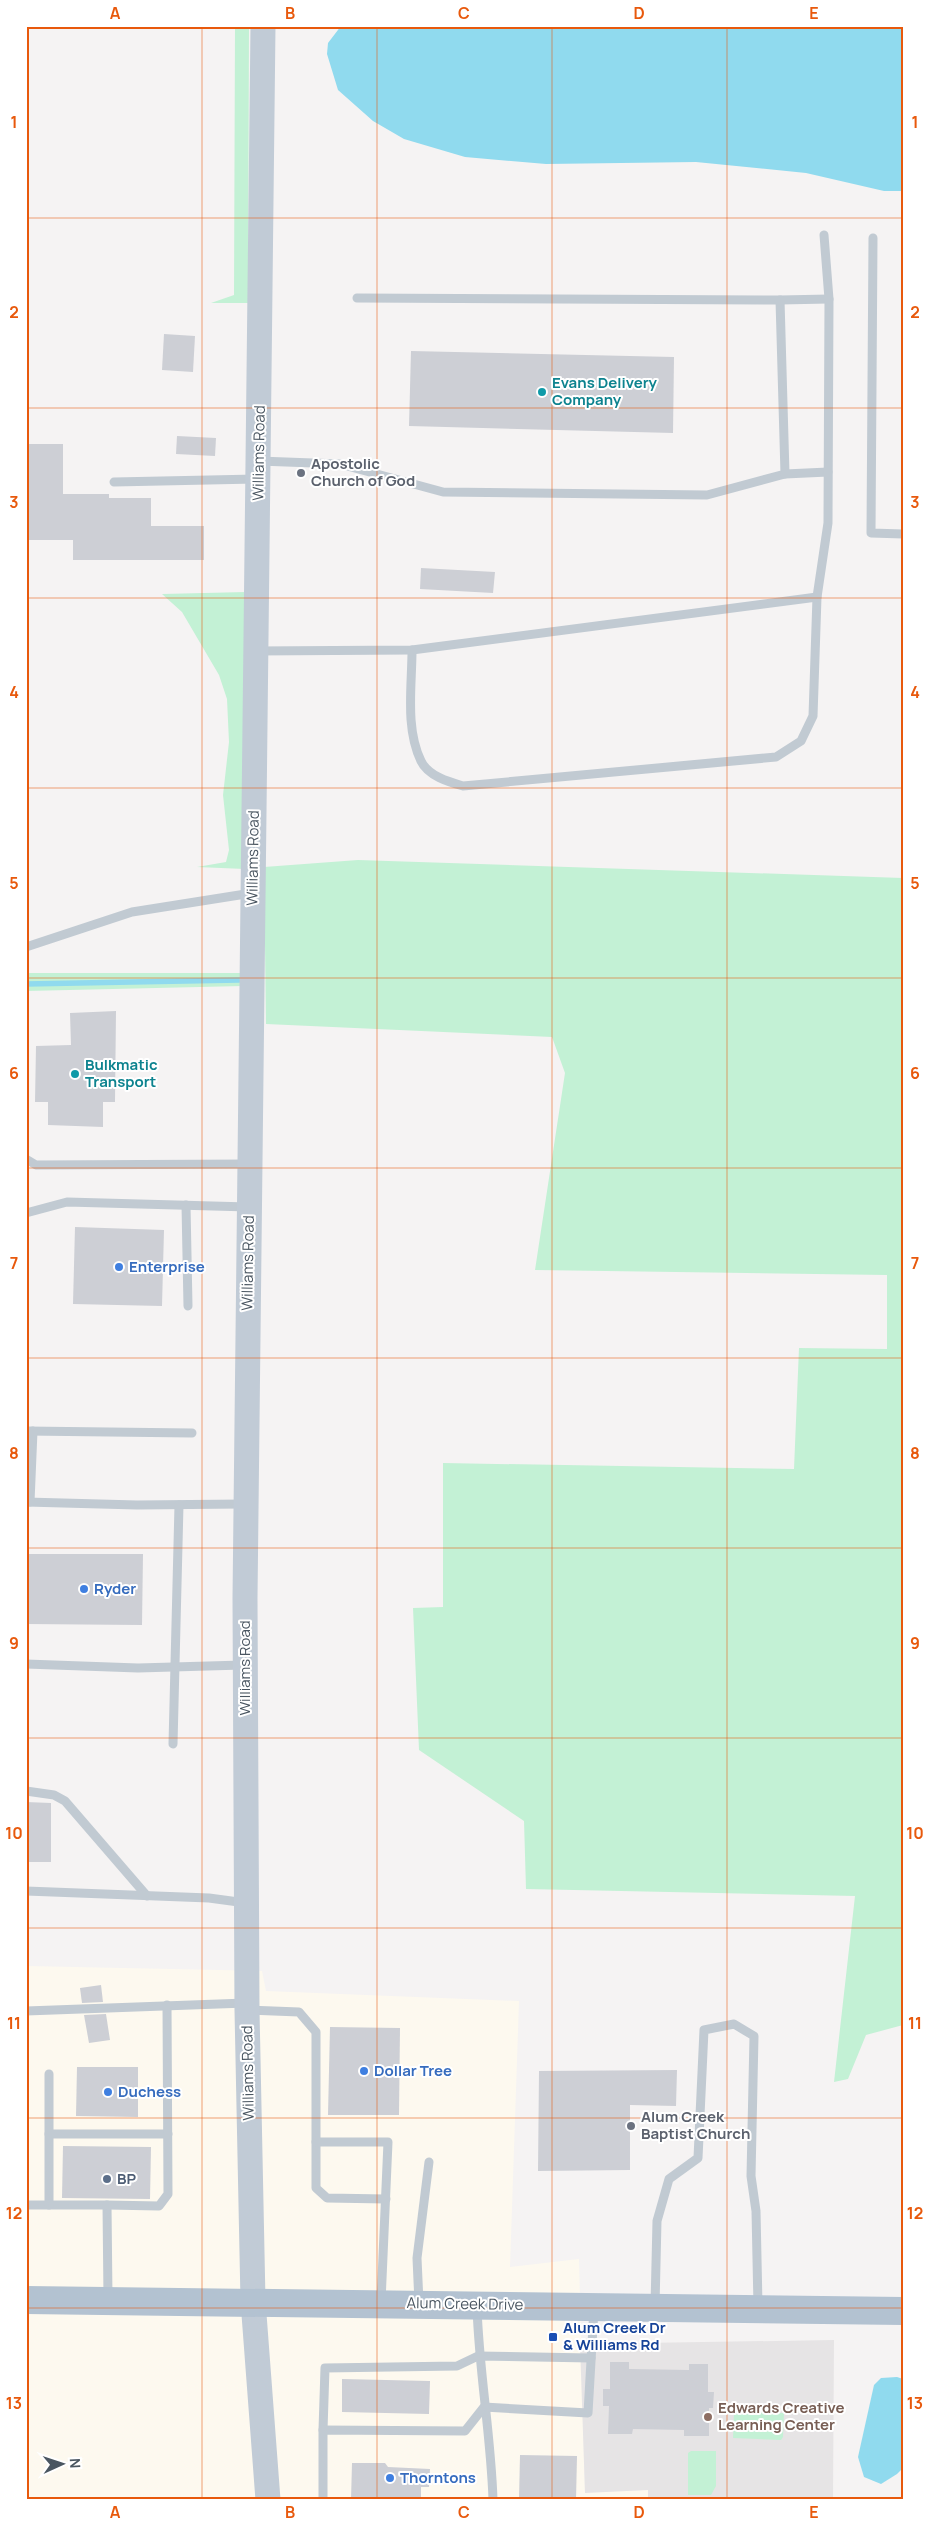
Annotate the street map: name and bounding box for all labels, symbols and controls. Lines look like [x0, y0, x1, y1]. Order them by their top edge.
text: A [110, 2, 121, 24]
text: B [285, 2, 295, 24]
text: C [458, 2, 470, 24]
text: D [633, 2, 645, 24]
text: E [809, 2, 819, 24]
text: 1 [10, 111, 18, 133]
text: 1 [911, 111, 919, 133]
text: 2 [9, 301, 19, 323]
text: 2 [910, 301, 920, 323]
place label: Evans Delivery Company [552, 372, 657, 410]
marker: Evans Delivery Company [536, 386, 548, 398]
street label: Williams Road [247, 405, 270, 501]
place label: Apostolic Church of God [311, 453, 415, 491]
marker: Apostolic Church of God [295, 467, 307, 479]
text: 3 [9, 491, 19, 513]
text: 3 [910, 491, 920, 513]
text: 4 [9, 681, 19, 703]
text: 4 [910, 681, 920, 703]
street label: Williams Road [241, 810, 264, 906]
text: 5 [9, 872, 19, 894]
text: 5 [910, 872, 920, 894]
place label: Bulkmatic Transport [85, 1054, 158, 1092]
text: 6 [9, 1062, 19, 1084]
text: 6 [910, 1062, 920, 1084]
marker: Bulkmatic Transport [69, 1068, 81, 1080]
street label: Williams Road [236, 1215, 259, 1311]
text: 7 [10, 1252, 18, 1274]
text: 7 [911, 1252, 919, 1274]
place label: Enterprise [129, 1256, 205, 1277]
marker: Enterprise [113, 1261, 125, 1273]
text: 8 [9, 1442, 19, 1464]
text: 8 [910, 1442, 920, 1464]
place label: Ryder [94, 1578, 136, 1599]
marker: Ryder [78, 1583, 90, 1595]
street label: Williams Road [234, 1620, 255, 1716]
text: 9 [9, 1632, 19, 1654]
text: 9 [910, 1632, 920, 1654]
text: 10 [5, 1822, 23, 1844]
text: 10 [906, 1822, 924, 1844]
text: 11 [7, 2012, 21, 2034]
text: 11 [908, 2012, 922, 2034]
street label: Williams Road [236, 2025, 259, 2121]
place label: Dollar Tree [374, 2060, 452, 2081]
marker: Dollar Tree [358, 2065, 370, 2077]
place label: Duchess [118, 2081, 181, 2102]
marker: Duchess [102, 2086, 114, 2098]
place label: Alum Creek Baptist Church [641, 2106, 750, 2144]
marker: Alum Creek Baptist Church [625, 2120, 637, 2132]
place label: BP [117, 2168, 136, 2189]
marker: BP [101, 2173, 113, 2185]
text: 12 [6, 2202, 22, 2224]
text: 12 [907, 2202, 923, 2224]
street label: Alum Creek Drive [406, 2292, 524, 2315]
place label: Alum Creek Dr & Williams Rd [563, 2317, 666, 2355]
marker: Alum Creek Dr & Williams Rd [547, 2331, 559, 2343]
text: 13 [6, 2392, 22, 2414]
text: 13 [907, 2392, 923, 2414]
place label: Edwards Creative Learning Center [718, 2397, 845, 2435]
marker: Edwards Creative Learning Center [702, 2411, 714, 2423]
north arrow [38, 2438, 88, 2488]
text: N [66, 2458, 85, 2469]
place label: Thorntons [400, 2467, 476, 2488]
marker: Thorntons [384, 2472, 396, 2484]
text: A [110, 2501, 121, 2523]
text: B [285, 2501, 295, 2523]
text: C [458, 2501, 470, 2523]
text: D [633, 2501, 645, 2523]
text: E [809, 2501, 819, 2523]

